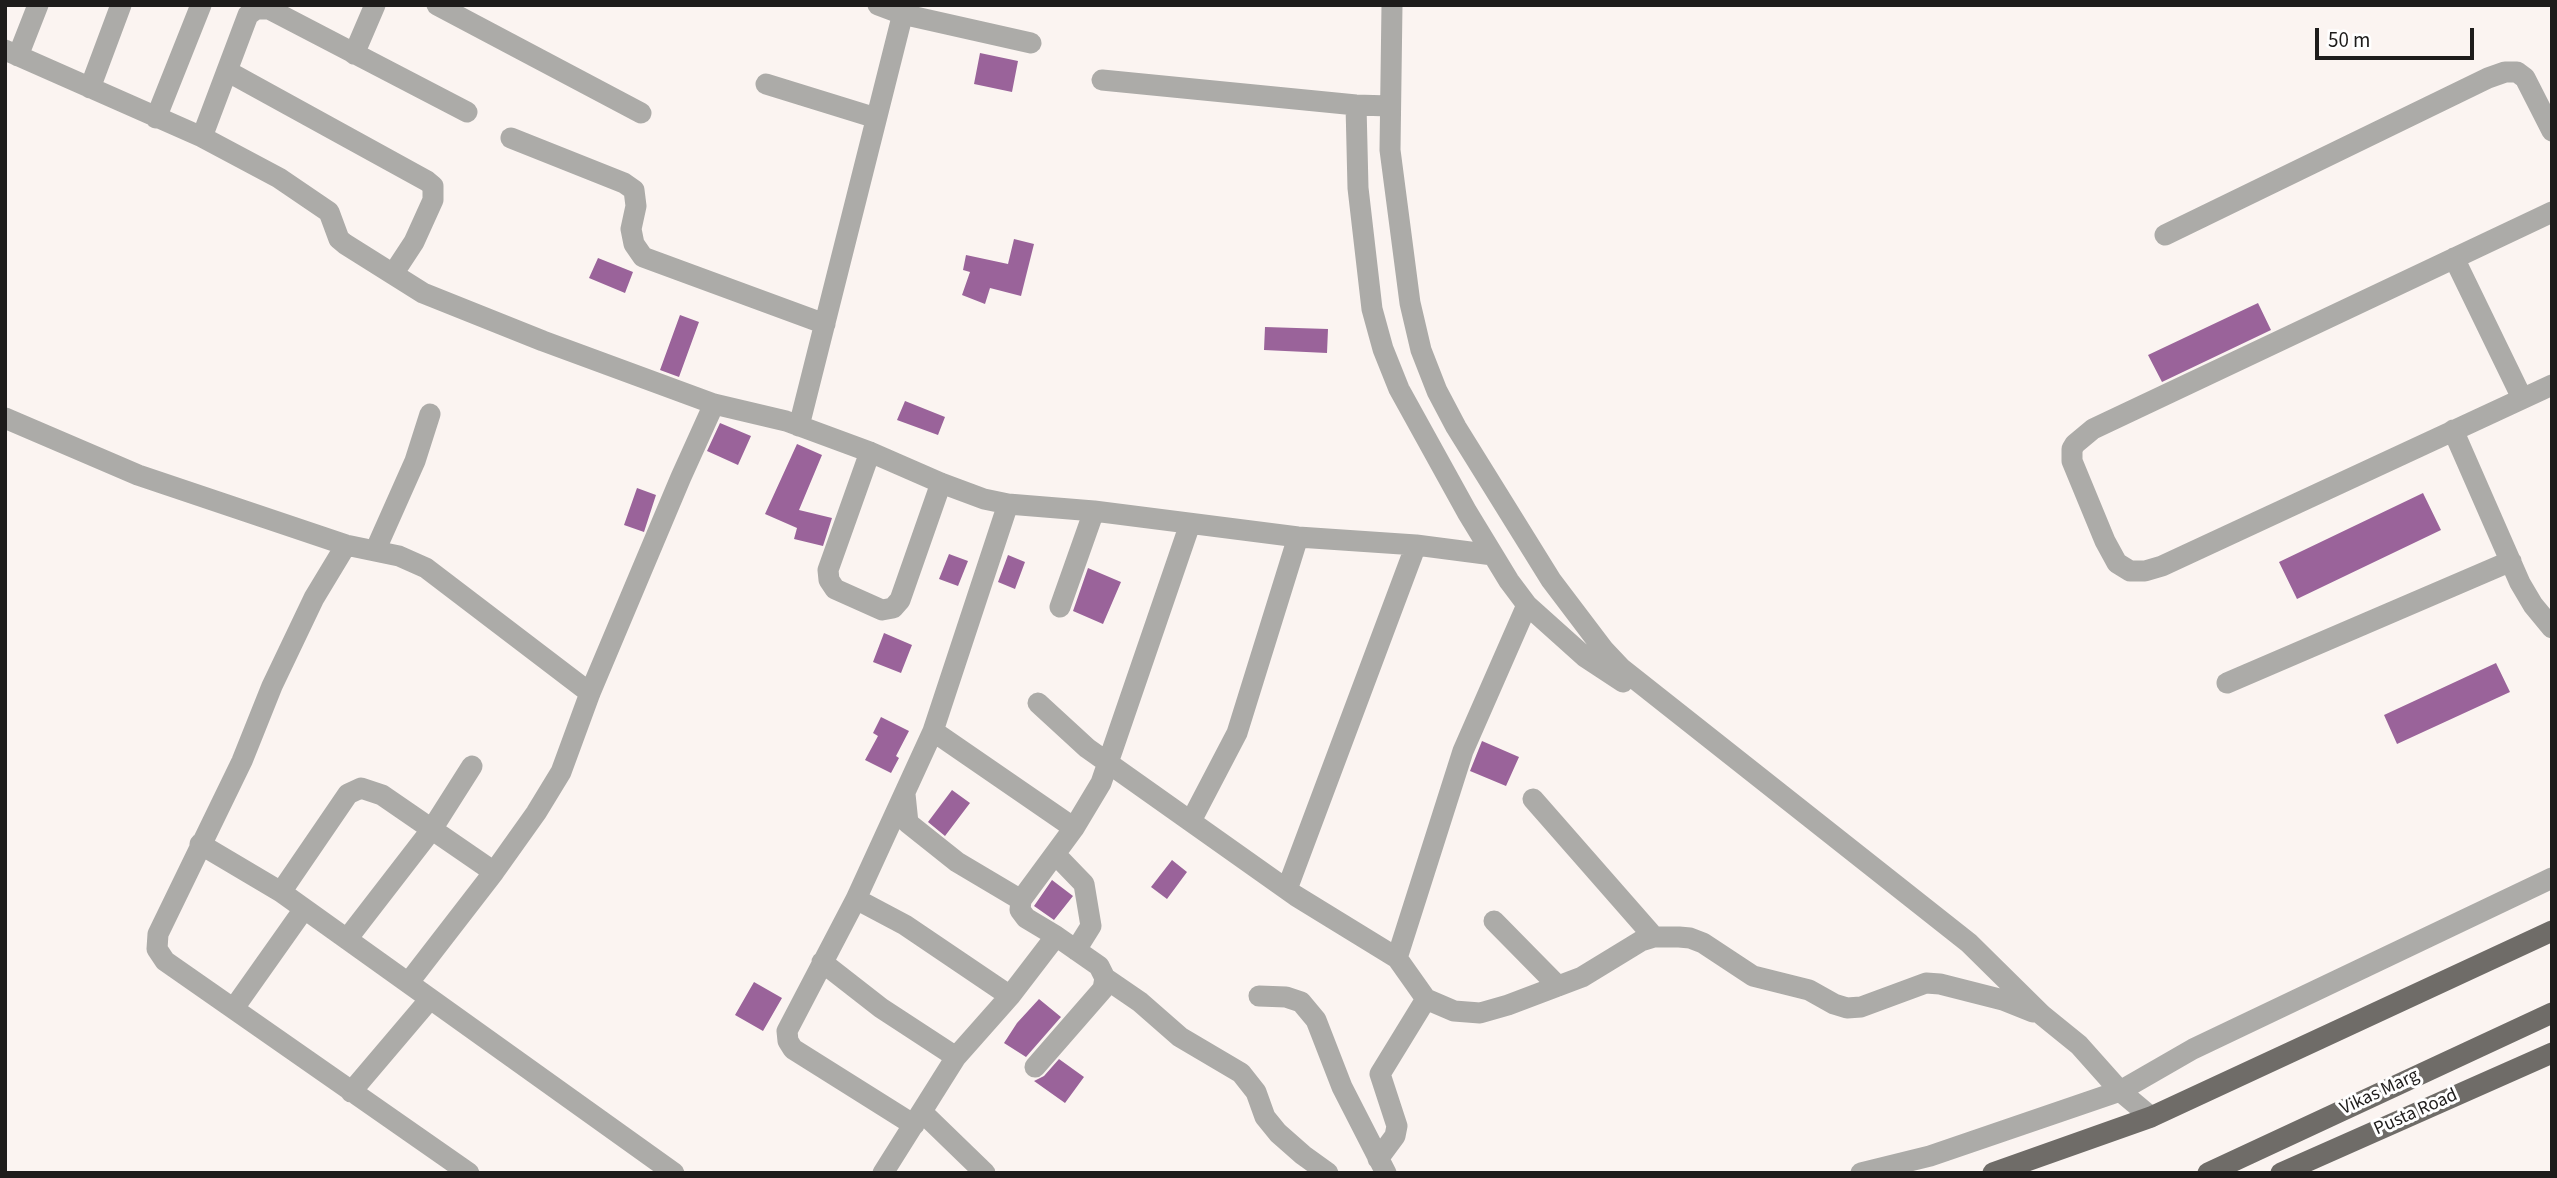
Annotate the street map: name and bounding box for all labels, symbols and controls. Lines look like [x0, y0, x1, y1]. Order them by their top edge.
scale bar [2319, 14, 2478, 58]
text: 50 m [2328, 25, 2370, 55]
street label: Vikas Marg [2337, 1065, 2423, 1121]
street label: Pusta Road [2371, 1085, 2461, 1141]

